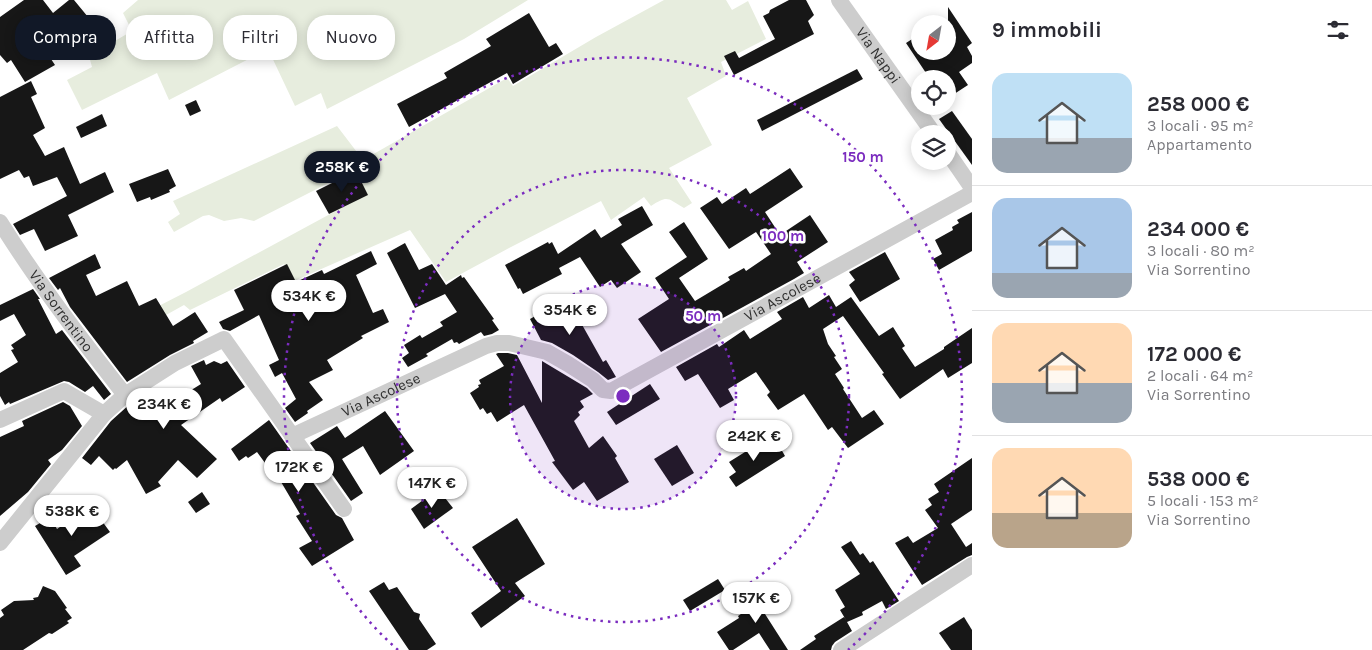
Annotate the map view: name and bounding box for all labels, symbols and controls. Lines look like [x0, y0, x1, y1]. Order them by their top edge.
chip: Compra [15, 15, 116, 60]
chip: Affitta [126, 15, 213, 60]
chip: Filtri [223, 15, 297, 60]
chip: Nuovo [307, 15, 395, 60]
north arrow [911, 15, 956, 60]
map controls [911, 15, 956, 170]
icon: filters [1324, 16, 1352, 44]
text: 9 immobili [992, 18, 1102, 42]
street label: Via Nappi [852, 24, 905, 87]
button: locate [911, 70, 956, 115]
text: 258 000 € [1147, 92, 1249, 116]
icon: home [1032, 93, 1092, 153]
text: 3 locali · 95 m² [1147, 116, 1254, 135]
button: layers [911, 125, 956, 170]
text: Appartamento [1147, 135, 1252, 154]
text: 150 m [842, 148, 884, 166]
pin: 258K € [301, 150, 383, 193]
text: 258K € [315, 157, 369, 176]
text: 234 000 € [1147, 217, 1249, 241]
icon: home [1032, 218, 1092, 278]
text: 100 m [762, 227, 804, 245]
text: 3 locali · 80 m² [1147, 241, 1255, 260]
text: Via Sorrentino [1147, 260, 1250, 279]
street label: Via Sorrentino [25, 267, 97, 355]
street label: Via Ascolese [741, 269, 824, 325]
pin: 534K € [268, 280, 350, 322]
text: 534K € [282, 286, 336, 305]
pin: 354K € [529, 294, 611, 336]
text: 354K € [543, 300, 597, 319]
text: 50 m [685, 307, 721, 325]
text: 172 000 € [1147, 342, 1241, 366]
icon: home [1032, 343, 1092, 403]
text: 2 locali · 64 m² [1147, 366, 1253, 385]
street label: Via Ascolese [339, 369, 423, 421]
text: Via Sorrentino [1147, 385, 1250, 404]
centre of rings [614, 387, 632, 405]
pin: 234K € [123, 388, 205, 430]
text: 234K € [137, 394, 191, 413]
pin: 242K € [713, 420, 795, 462]
text: 242K € [727, 426, 781, 445]
pin: 172K € [258, 450, 340, 493]
text: 172K € [275, 457, 323, 476]
pin: 147K € [391, 466, 473, 509]
text: 538 000 € [1147, 467, 1250, 491]
icon: home [1032, 468, 1092, 528]
text: 147K € [408, 473, 456, 492]
text: 5 locali · 153 m² [1147, 491, 1259, 510]
pin: 538K € [31, 494, 113, 537]
text: 538K € [45, 501, 99, 520]
text: Via Sorrentino [1147, 510, 1250, 529]
pin: 157K € [715, 582, 797, 624]
text: 157K € [732, 588, 780, 607]

